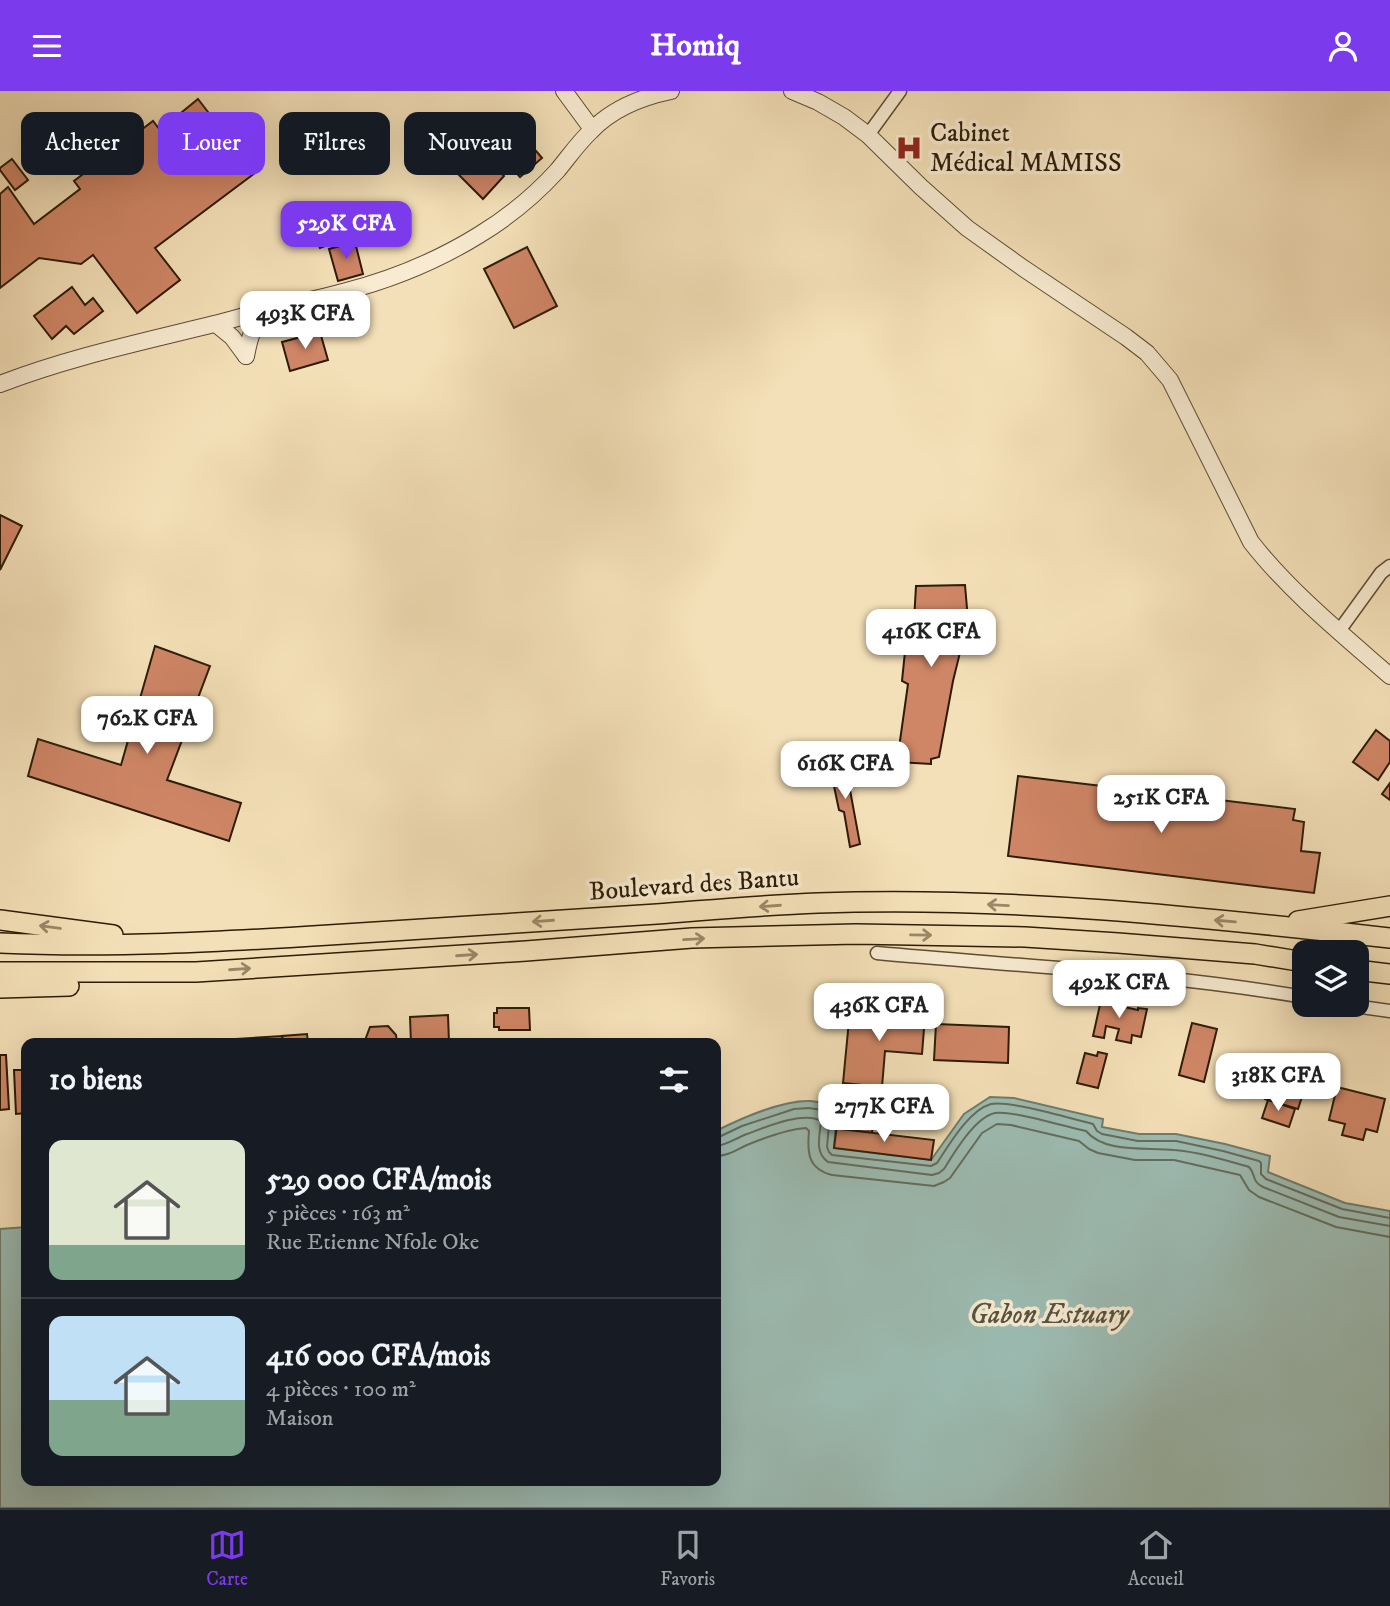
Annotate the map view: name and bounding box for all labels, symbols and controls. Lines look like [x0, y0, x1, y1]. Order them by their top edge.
text: Homiq [650, 26, 740, 66]
icon: menu [28, 27, 66, 65]
icon: person [1324, 27, 1362, 65]
chip: Acheter [21, 112, 144, 175]
chip: Louer [158, 112, 265, 175]
chip: Filtres [279, 112, 390, 175]
chip: Nouveau [404, 112, 536, 175]
place label: Cabinet Médical MAMISS [930, 117, 1122, 180]
hospital icon: Cabinet Médical MAMISS [894, 133, 924, 163]
pin: 529K CFA [274, 201, 418, 261]
text: 529K CFA [297, 209, 395, 238]
pin: 493K CFA [233, 292, 377, 351]
text: 493K CFA [256, 299, 354, 328]
pin: 416K CFA [859, 609, 1003, 669]
text: 416K CFA [882, 617, 980, 646]
pin: 762K CFA [75, 697, 219, 756]
text: 762K CFA [97, 704, 197, 733]
pin: 616K CFA [773, 741, 917, 801]
text: 616K CFA [797, 749, 893, 778]
pin: 251K CFA [1089, 775, 1233, 835]
text: 251K CFA [1113, 783, 1209, 812]
street label: Boulevard des Bantu [588, 861, 800, 909]
one-way arrow [987, 898, 1010, 911]
one-way arrow [760, 900, 782, 913]
one-way arrow [1214, 914, 1236, 927]
one-way arrow [533, 915, 555, 928]
one-way arrow [39, 920, 61, 933]
one-way arrow [909, 928, 932, 942]
one-way arrow [682, 932, 705, 945]
map controls [1292, 940, 1369, 1017]
button: layers [1292, 940, 1369, 1017]
one-way arrow [455, 948, 477, 961]
pin: 492K CFA [1047, 961, 1191, 1020]
one-way arrow [228, 963, 251, 976]
text: 492K CFA [1069, 968, 1169, 997]
pin: 436K CFA [807, 983, 951, 1043]
text: 436K CFA [830, 991, 928, 1020]
pin: 318K CFA [1206, 1053, 1350, 1113]
icon: filters [655, 1061, 693, 1099]
text: 318K CFA [1231, 1061, 1325, 1090]
text: 10 biens [49, 1062, 142, 1099]
pin: 277K CFA [812, 1084, 956, 1144]
text: 277K CFA [834, 1092, 934, 1121]
text: 529 000 CFA/mois [266, 1162, 491, 1199]
icon: home [105, 1168, 189, 1252]
text: 5 pièces · 163 m² [266, 1199, 410, 1228]
text: Rue Etienne Nfole Oke [266, 1228, 479, 1257]
water label: Gabon Estuary [969, 1297, 1131, 1332]
text: 416 000 CFA/mois [266, 1338, 491, 1375]
icon: home [105, 1344, 189, 1428]
text: 4 pièces · 100 m² [266, 1375, 416, 1404]
text: Maison [266, 1404, 334, 1433]
tab: Carte [206, 1526, 248, 1591]
tab: Favoris [660, 1526, 715, 1591]
tab: Accueil [1128, 1526, 1184, 1591]

